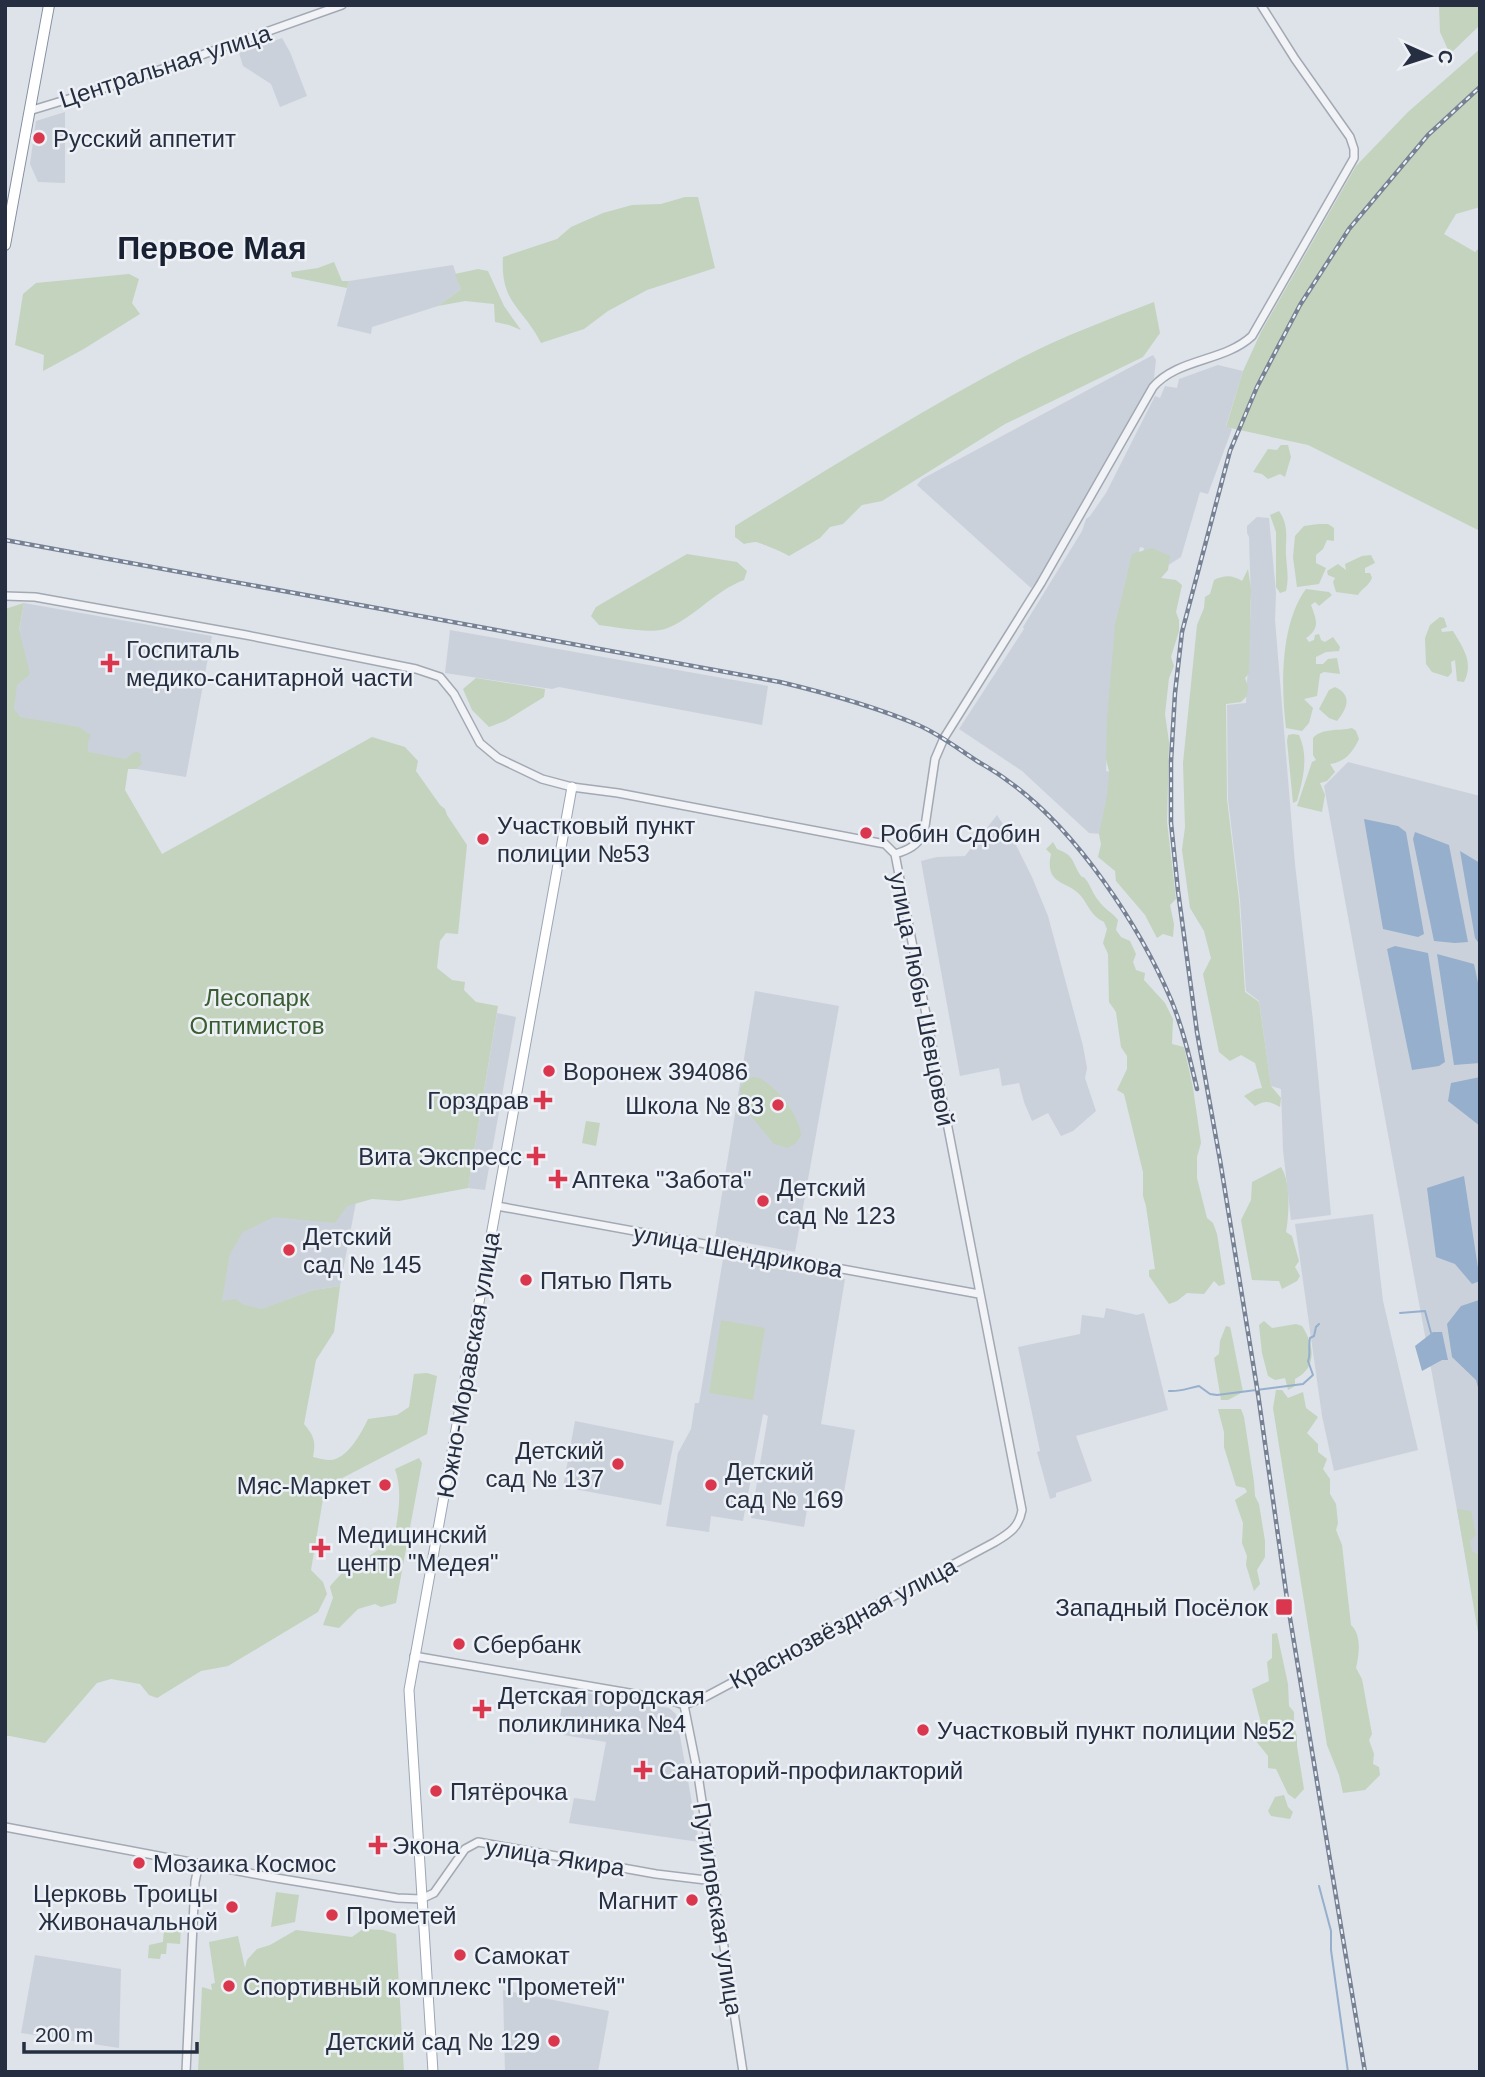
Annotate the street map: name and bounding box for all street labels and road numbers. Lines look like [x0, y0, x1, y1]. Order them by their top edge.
street label: Центральная улица [56, 19, 275, 113]
street label: улица Любы Шевцовой [884, 870, 960, 1128]
street label: улица Шендрикова [631, 1219, 845, 1283]
street label: Южно-Моравская улица [431, 1229, 505, 1500]
street label: Краснозвёздная улица [725, 1551, 962, 1694]
street label: Путиловская улица [688, 1800, 748, 2018]
street label: улица Якира [483, 1833, 627, 1881]

